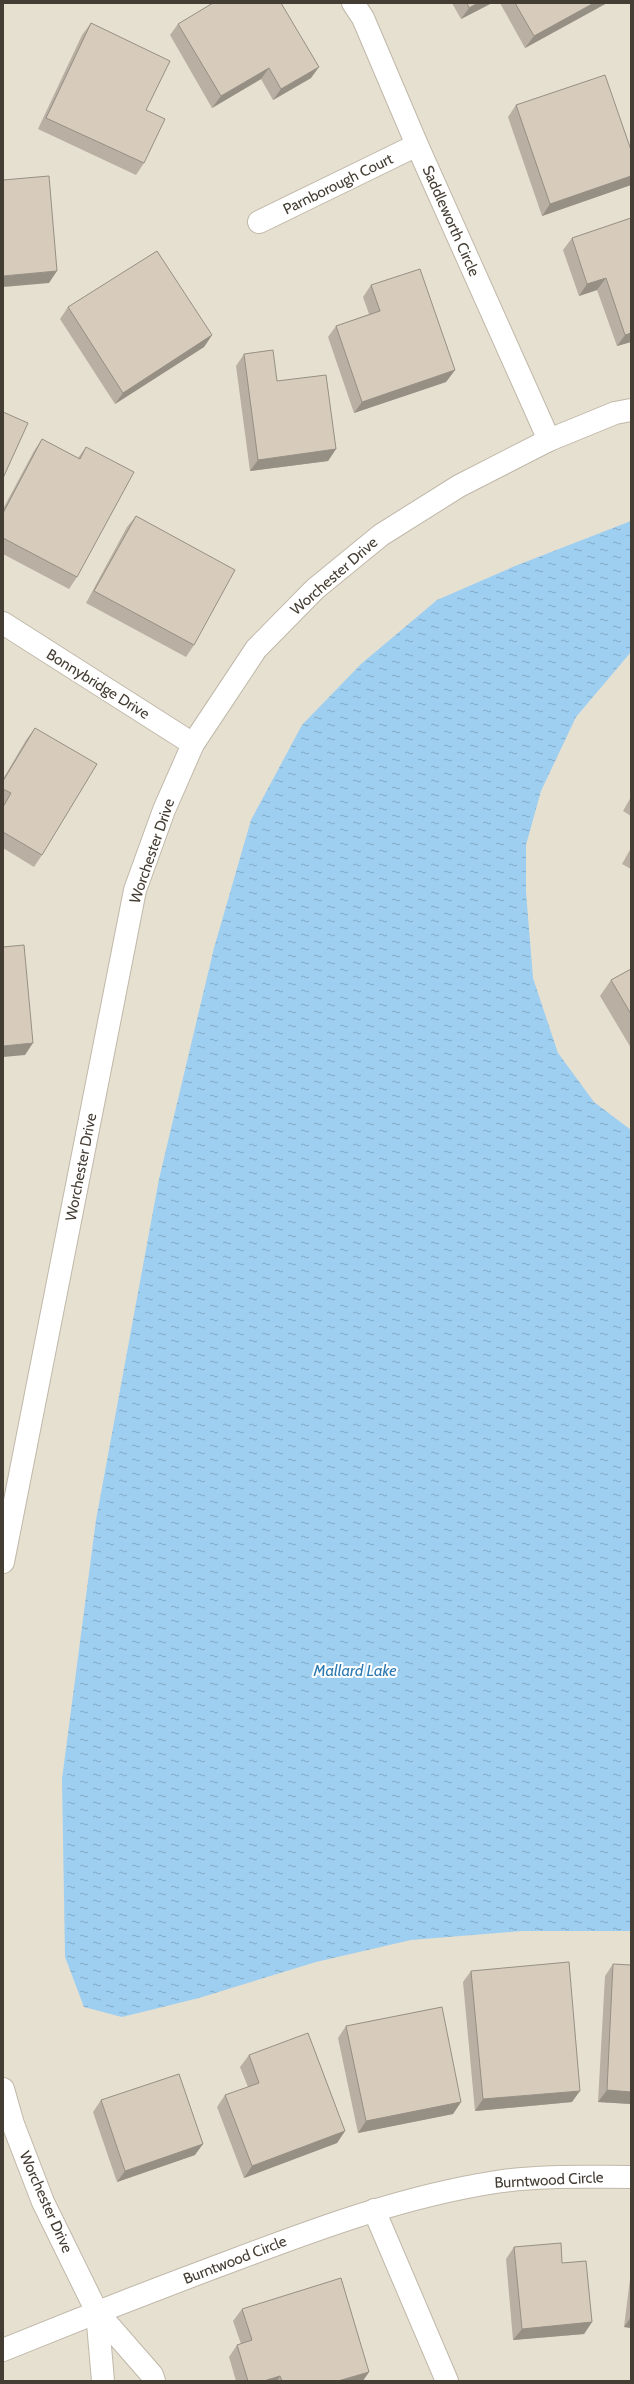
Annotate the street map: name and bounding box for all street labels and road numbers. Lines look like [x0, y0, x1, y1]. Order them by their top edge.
street label: Parnborough Court [280, 150, 396, 218]
street label: Saddleworth Circle [418, 163, 484, 280]
street label: Worchester Drive [287, 533, 382, 619]
street label: Bonnybridge Drive [43, 645, 153, 723]
street label: Worchester Drive [126, 796, 178, 906]
street label: Worchester Drive [62, 1111, 100, 1223]
street label: Worchester Drive [15, 2148, 77, 2256]
street label: Burntwood Circle [494, 2168, 604, 2192]
street label: Burntwood Circle [181, 2232, 289, 2288]

